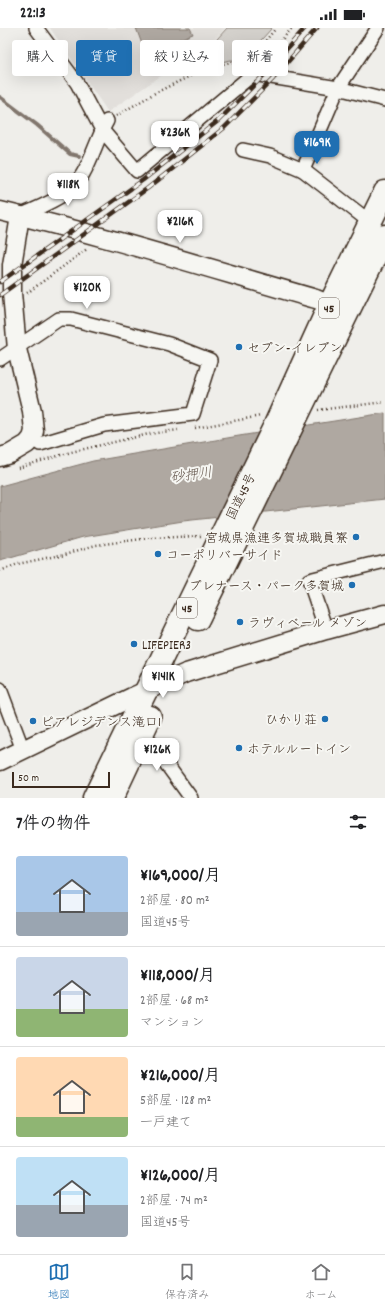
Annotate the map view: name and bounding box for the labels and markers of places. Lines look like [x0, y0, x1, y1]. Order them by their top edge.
pin: ¥236K [147, 121, 203, 155]
pin: ¥169K [289, 131, 345, 165]
pin: ¥118K [40, 173, 96, 207]
pin: ¥216K [152, 210, 208, 244]
pin: ¥120K [59, 276, 115, 310]
place label: セブン-イレブン [247, 340, 342, 359]
marker: セブン-イレブン [234, 342, 244, 352]
place label: 宮城県漁連多賀城職員寮 [205, 530, 348, 549]
marker: 宮城県漁連多賀城職員寮 [351, 532, 361, 542]
place label: コーポリバーサイド [166, 547, 283, 566]
marker: コーポリバーサイド [153, 549, 163, 559]
place label: ブレナース・パーク多賀城 [189, 578, 344, 597]
marker: ブレナース・パーク多賀城 [347, 580, 357, 590]
place label: ラヴィベール メゾン [248, 615, 367, 634]
marker: ラヴィベール メゾン [235, 617, 245, 627]
place label: LIFEPIER3 [142, 637, 191, 656]
marker: LIFEPIER3 [129, 639, 139, 649]
pin: ¥141K [135, 665, 191, 699]
place label: ひかり荘 [265, 712, 317, 731]
place label: ピアレジデンス滝口1 [41, 714, 161, 733]
marker: ひかり荘 [320, 714, 330, 724]
marker: ピアレジデンス滝口1 [28, 716, 38, 726]
pin: ¥126K [129, 738, 185, 772]
place label: ホテルルートイン [247, 741, 351, 760]
marker: ホテルルートイン [234, 743, 244, 753]

